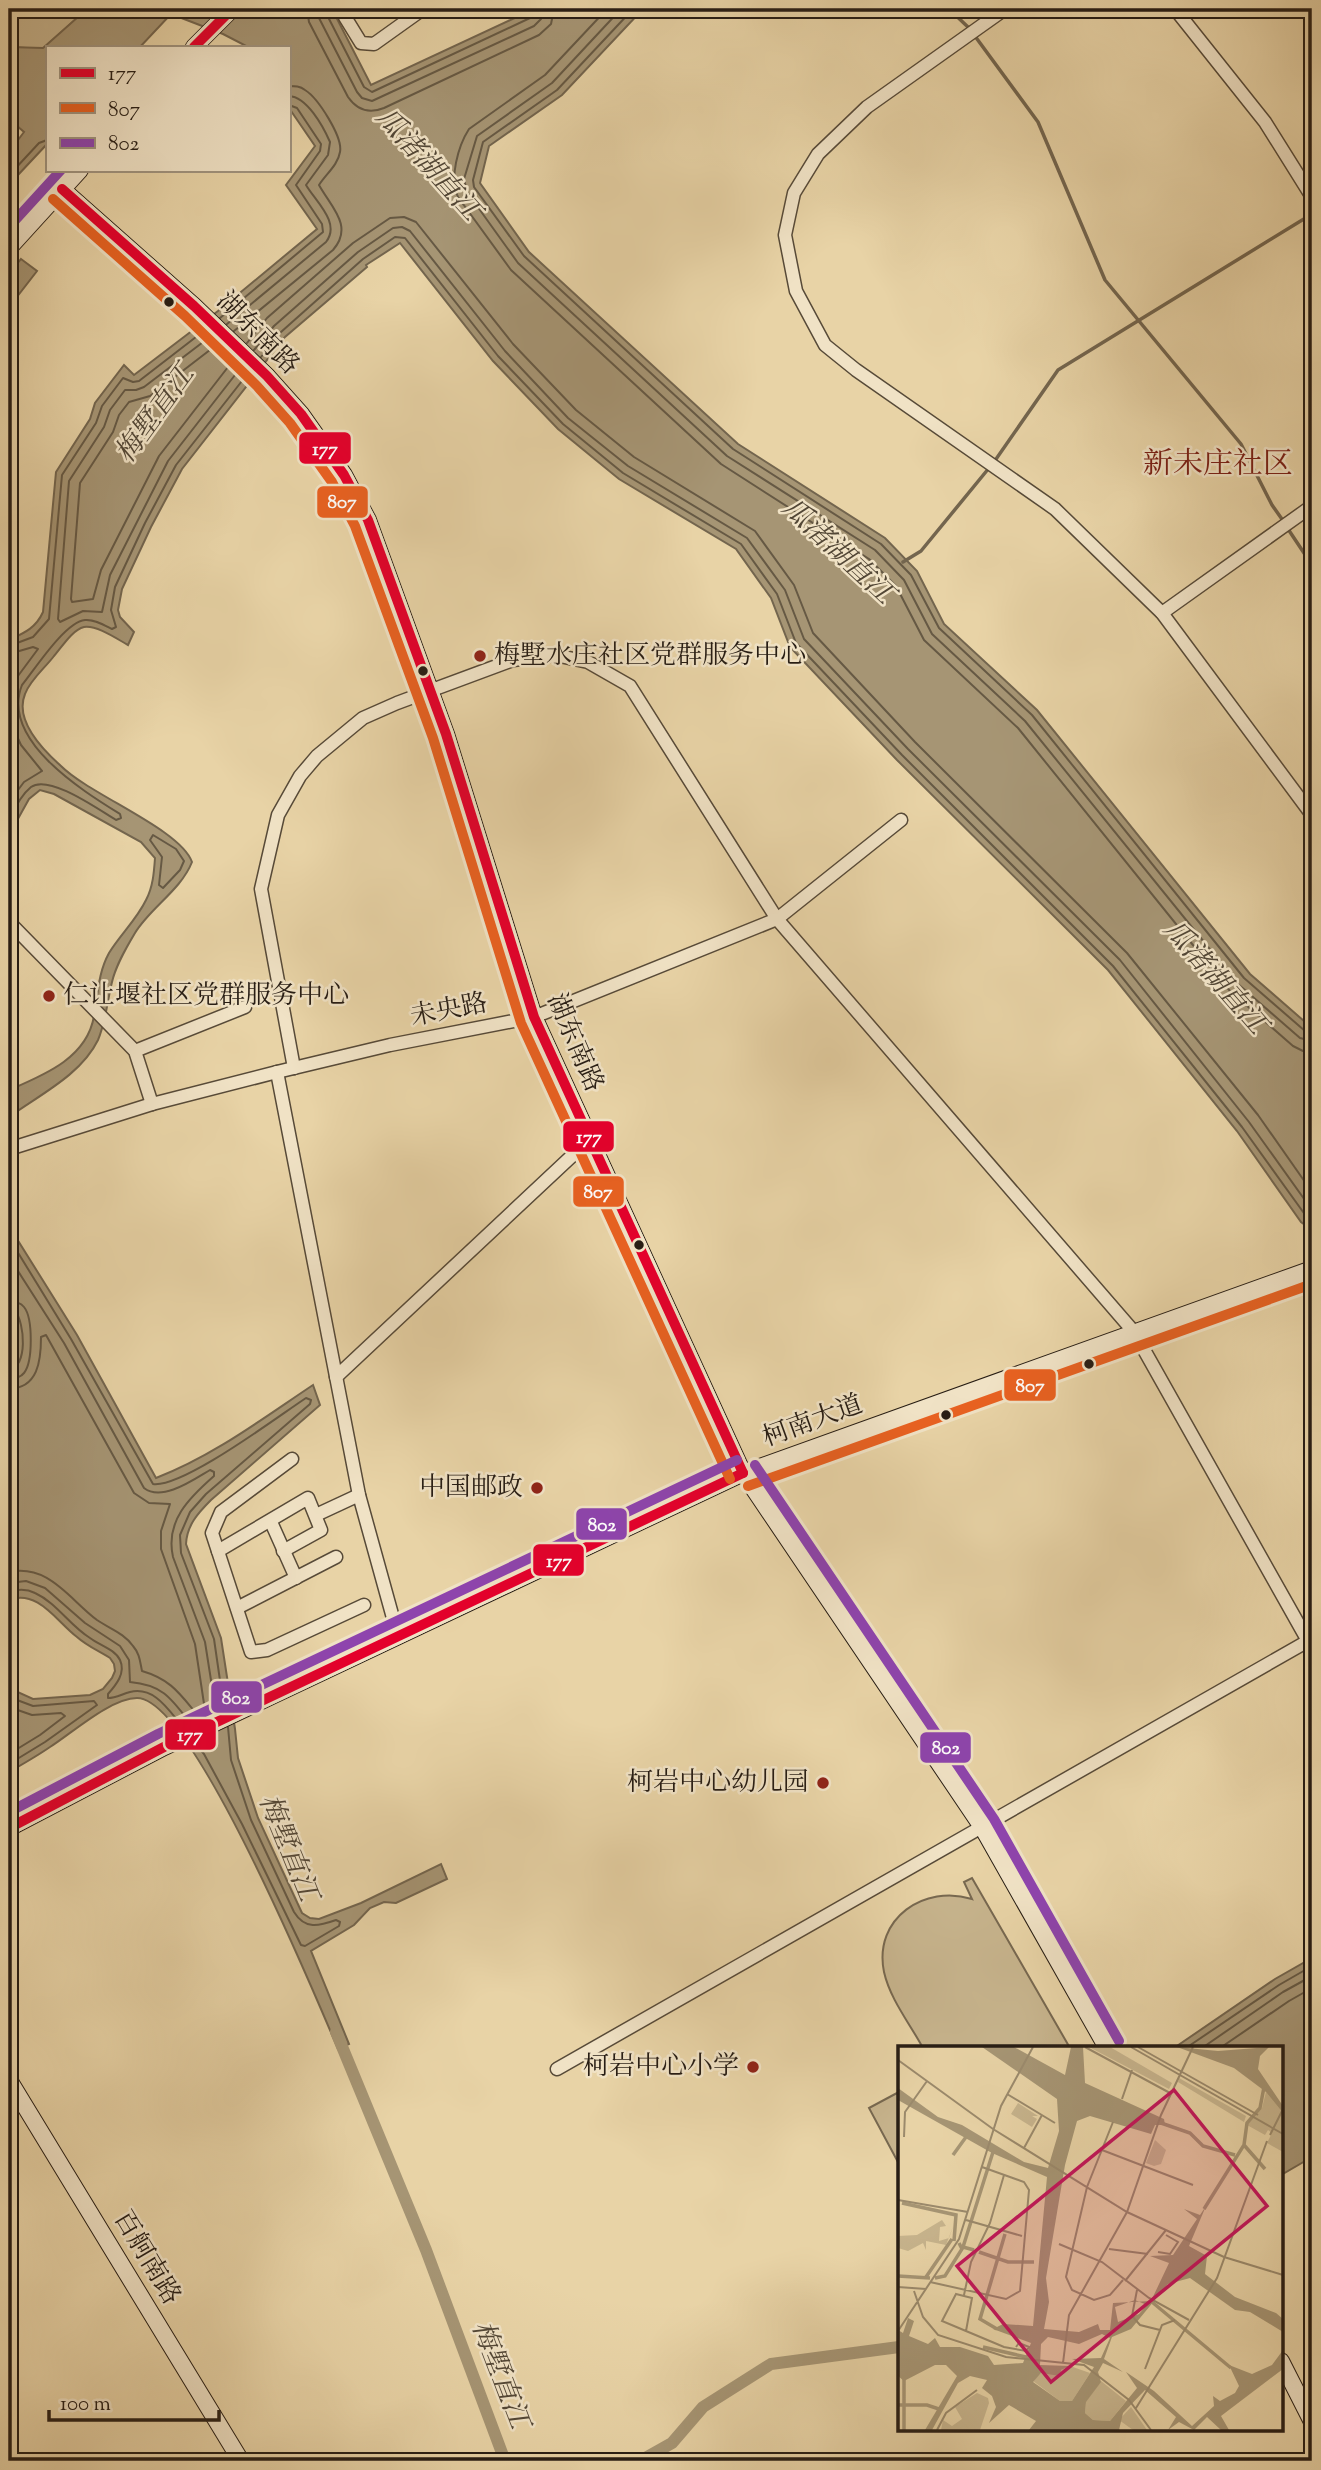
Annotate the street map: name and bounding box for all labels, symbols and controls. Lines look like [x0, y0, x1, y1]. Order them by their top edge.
legend [46, 46, 290, 172]
text: 177 [108, 60, 137, 90]
text: 807 [108, 96, 141, 126]
water label: 瓜渚湖直江 [365, 100, 491, 233]
text: 802 [108, 130, 139, 160]
street label: 湖东南路 [207, 284, 307, 384]
unlabelled marker [162, 295, 176, 309]
water label: 梅墅直江 [107, 355, 207, 472]
line badge: 177 [298, 431, 352, 465]
text: 177 [312, 437, 338, 464]
district label: 新未庄社区 [1143, 444, 1293, 487]
line badge: 807 [316, 485, 369, 519]
text: 807 [327, 490, 357, 517]
water label: 瓜渚湖直江 [772, 490, 905, 617]
place label: 梅墅水庄社区党群服务中心 [494, 638, 806, 675]
marker: 梅墅水庄社区党群服务中心 [472, 648, 488, 664]
unlabelled marker [416, 664, 430, 678]
water label: 瓜渚湖直江 [1153, 912, 1278, 1047]
place label: 仁让堰社区党群服务中心 [63, 978, 349, 1015]
street label: 未央路 [407, 985, 491, 1037]
marker: 仁让堰社区党群服务中心 [41, 988, 57, 1004]
street label: 湖东南路 [537, 988, 611, 1098]
line badge: 177 [562, 1120, 615, 1153]
text: 177 [576, 1125, 602, 1152]
line badge: 807 [572, 1175, 625, 1208]
text: 807 [583, 1180, 613, 1207]
unlabelled marker [632, 1238, 646, 1252]
unlabelled marker [1082, 1357, 1096, 1371]
line badge: 807 [1003, 1368, 1057, 1402]
text: 807 [1015, 1374, 1045, 1401]
street label: 柯南大道 [758, 1387, 868, 1457]
unlabelled marker [939, 1408, 953, 1422]
place label: 中国邮政 [419, 1470, 523, 1507]
marker: 中国邮政 [529, 1480, 545, 1496]
line badge: 802 [575, 1507, 628, 1541]
text: 802 [588, 1513, 616, 1540]
line badge: 177 [532, 1543, 585, 1577]
text: 177 [546, 1549, 572, 1576]
line badge: 802 [210, 1680, 263, 1714]
text: 802 [222, 1686, 250, 1713]
line badge: 177 [164, 1718, 217, 1751]
text: 177 [177, 1723, 203, 1750]
line badge: 802 [919, 1731, 972, 1764]
text: 802 [932, 1736, 960, 1763]
place label: 柯岩中心幼儿园 [627, 1765, 809, 1802]
marker: 柯岩中心幼儿园 [815, 1775, 831, 1791]
water label: 梅墅直江 [247, 1789, 328, 1911]
inset map [898, 2046, 1282, 2432]
place label: 柯岩中心小学 [583, 2049, 739, 2086]
marker: 柯岩中心小学 [745, 2059, 761, 2075]
street label: 百舸南路 [103, 2204, 189, 2312]
water label: 梅墅直江 [460, 2316, 539, 2438]
scale bar [49, 2379, 219, 2423]
text: 100 m [60, 2390, 111, 2420]

